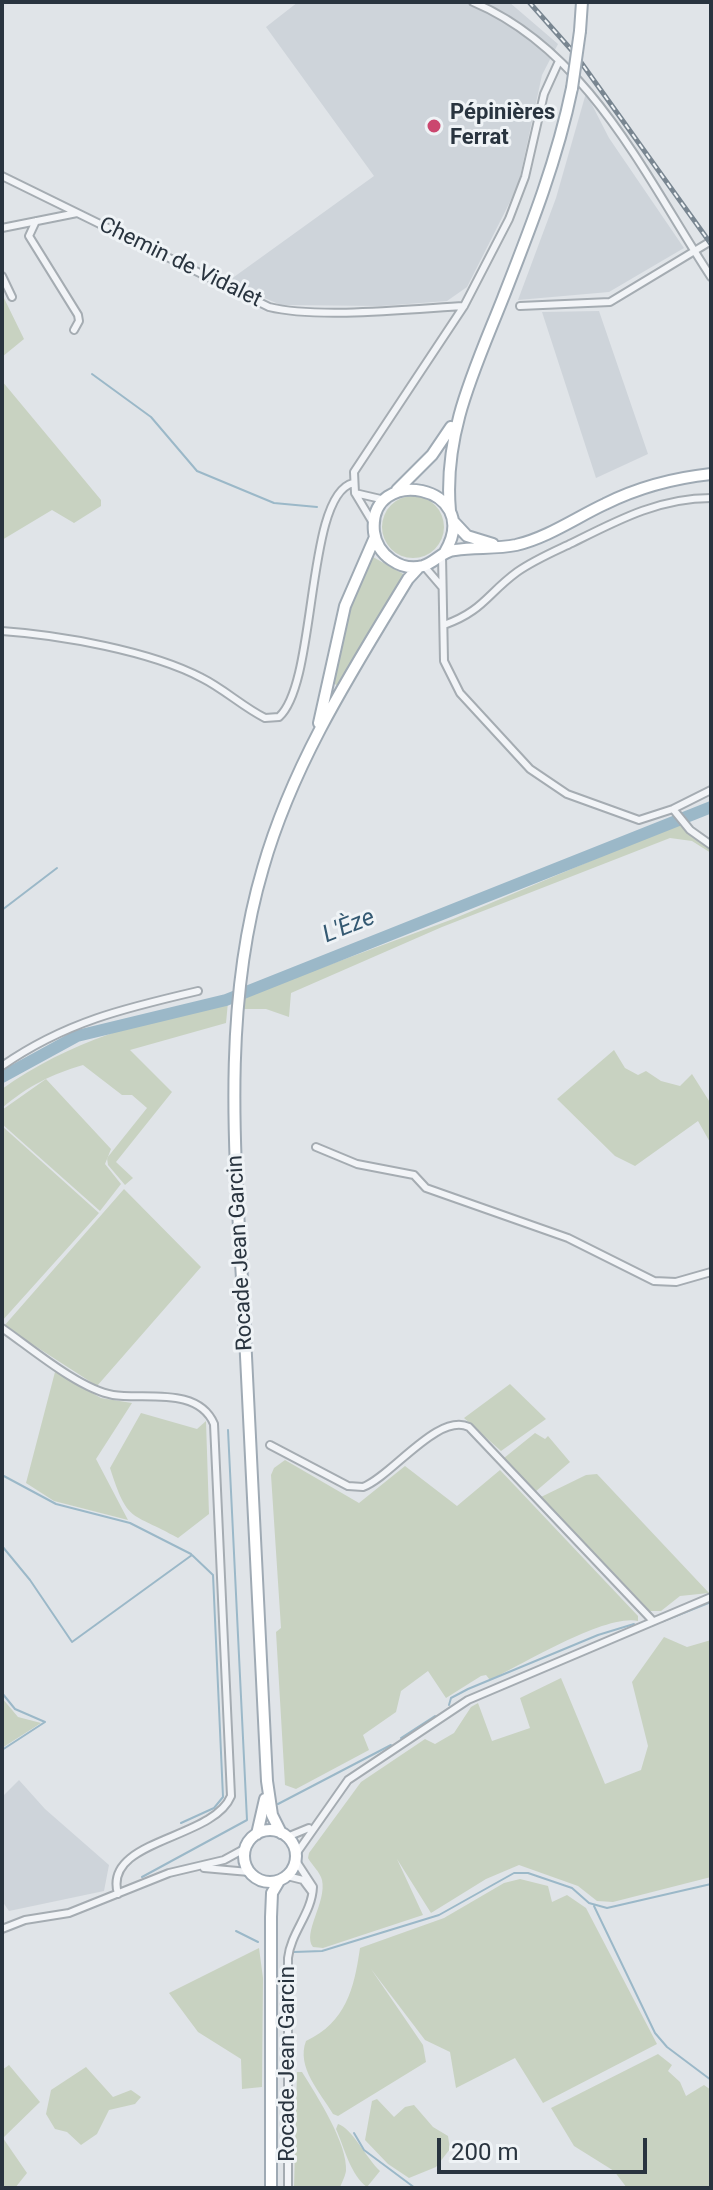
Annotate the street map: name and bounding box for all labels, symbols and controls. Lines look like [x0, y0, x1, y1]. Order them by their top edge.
place label: Pépinières Ferrat [450, 100, 555, 152]
marker: Pépinières Ferrat [425, 117, 443, 135]
street label: Chemin de Vidalet [94, 212, 266, 314]
water label: L'Èze [319, 904, 379, 950]
street label: Rocade Jean Garcin [223, 1155, 259, 1351]
street label: Rocade Jean Garcin [275, 1966, 301, 2162]
scale bar [441, 2122, 651, 2172]
text: 200 m [451, 2138, 518, 2166]

